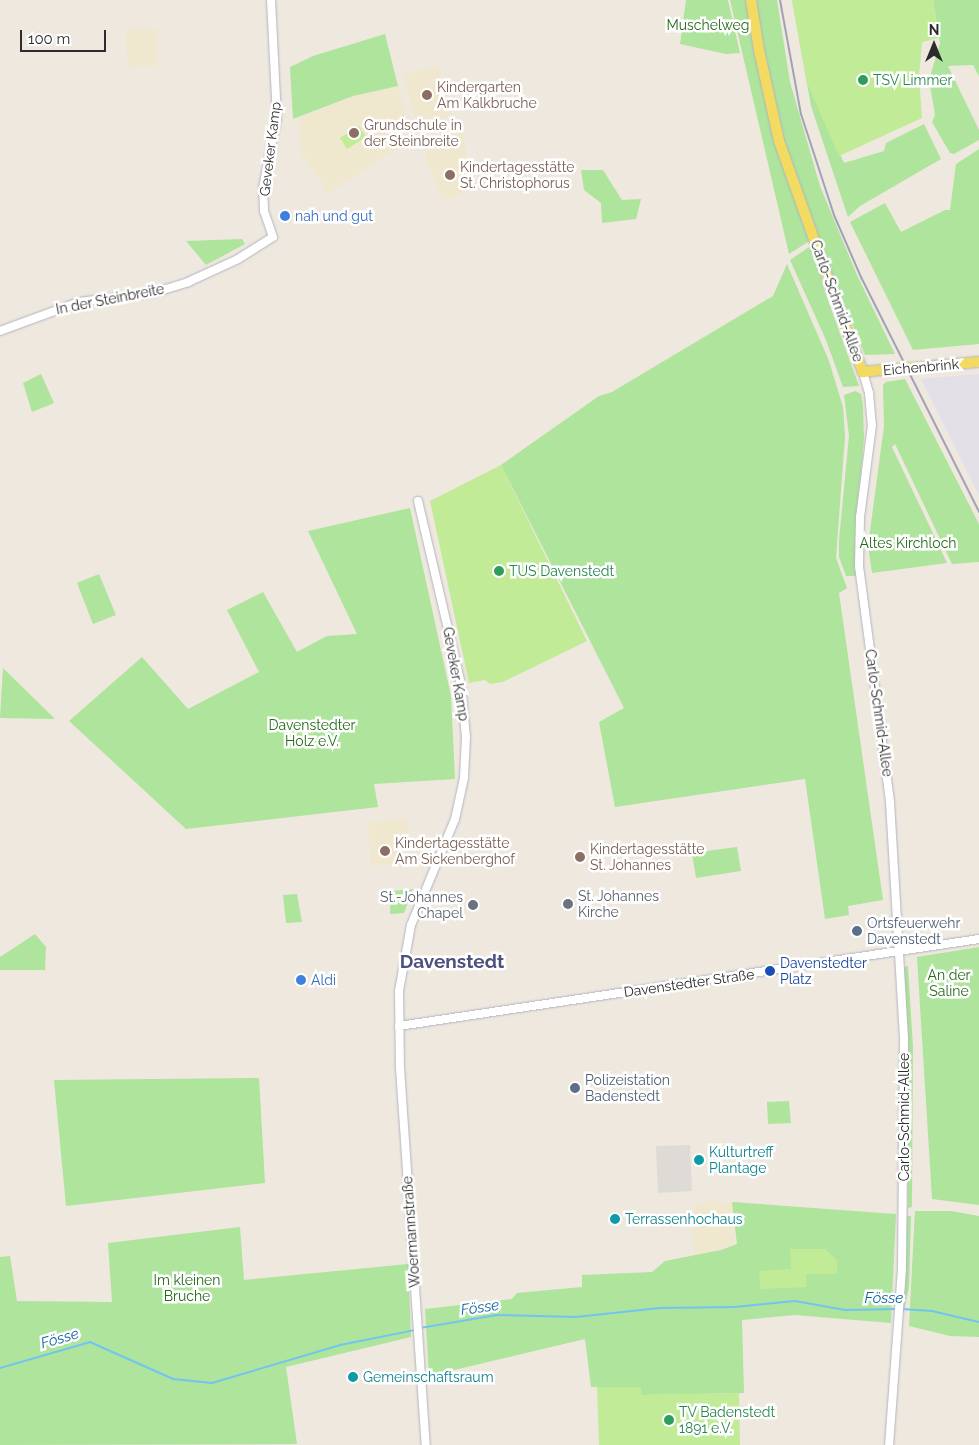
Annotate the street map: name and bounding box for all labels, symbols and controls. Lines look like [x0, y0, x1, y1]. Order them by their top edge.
park label: Muschelweg [667, 17, 749, 33]
scale bar [22, 20, 109, 52]
north arrow [909, 20, 959, 70]
text: N [929, 22, 939, 38]
text: 100 m [28, 30, 70, 48]
place label: TSV Limmer [873, 72, 953, 88]
marker: TSV Limmer [857, 74, 869, 86]
place label: Kindergarten Am Kalkbruche [437, 79, 537, 111]
marker: Kindergarten Am Kalkbruche [421, 89, 433, 101]
street label: Geveker Kamp [256, 101, 284, 197]
place label: Grundschule in der Steinbreite [364, 117, 462, 150]
marker: Grundschule in der Steinbreite [348, 127, 360, 139]
place label: Kindertagesstätte St. Christophorus [460, 159, 575, 192]
marker: Kindertagesstätte St. Christophorus [444, 169, 456, 181]
place label: nah und gut [295, 208, 373, 224]
marker: nah und gut [279, 210, 291, 222]
street label: Carlo-Schmid-Allee [807, 238, 867, 364]
street label: In der Steinbreite [54, 280, 166, 318]
street label: Eichenbrink [882, 355, 960, 379]
park label: Altes Kirchloch [860, 535, 956, 551]
place label: TUS Davenstedt [509, 563, 614, 579]
marker: TUS Davenstedt [493, 565, 505, 577]
street label: Geveker Kamp [439, 626, 473, 722]
street label: Carlo-Schmid-Allee [862, 648, 896, 778]
park label: Davenstedter Holz e.V. [269, 717, 355, 750]
place label: Kindertagesstätte Am Sickenberghof [395, 835, 515, 868]
place label: Kindertagesstätte St. Johannes [590, 841, 705, 874]
marker: Kindertagesstätte Am Sickenberghof [379, 845, 391, 857]
marker: Kindertagesstätte St. Johannes [574, 851, 586, 863]
place label: St. Johannes Kirche [578, 888, 659, 920]
place label: St.-Johannes Chapel [380, 889, 463, 922]
marker: St. Johannes Kirche [562, 898, 574, 910]
marker: St.-Johannes Chapel [467, 899, 479, 911]
place label: Ortsfeuerwehr Davenstedt [867, 915, 960, 948]
marker: Ortsfeuerwehr Davenstedt [851, 925, 863, 937]
district label: Davenstedt [400, 951, 504, 973]
place label: Davenstedter Platz [780, 955, 867, 988]
street label: Davenstedter Straße [622, 965, 756, 1001]
marker: Davenstedter Platz [764, 965, 776, 977]
park label: An der Saline [927, 967, 971, 1000]
place label: Aldi [311, 972, 336, 988]
marker: Aldi [295, 974, 307, 986]
street label: Carlo-Schmid-Allee [896, 1053, 912, 1181]
place label: Polizeistation Badenstedt [585, 1072, 670, 1104]
marker: Polizeistation Badenstedt [569, 1082, 581, 1094]
place label: Kulturtreff Plantage [709, 1144, 773, 1176]
marker: Kulturtreff Plantage [693, 1154, 705, 1166]
street label: Woermannstraße [399, 1176, 423, 1288]
place label: Terrassenhochaus [625, 1211, 743, 1227]
marker: Terrassenhochaus [609, 1213, 621, 1225]
park label: Im kleinen Bruche [154, 1272, 220, 1304]
water label: Fösse [865, 1290, 903, 1308]
water label: Fösse [460, 1296, 500, 1320]
water label: Fösse [39, 1325, 81, 1353]
place label: Gemeinschaftsraum [363, 1369, 493, 1385]
marker: Gemeinschaftsraum [347, 1371, 359, 1383]
place label: TV Badenstedt 1891 e.V. [679, 1404, 776, 1436]
marker: TV Badenstedt 1891 e.V. [663, 1414, 675, 1426]

